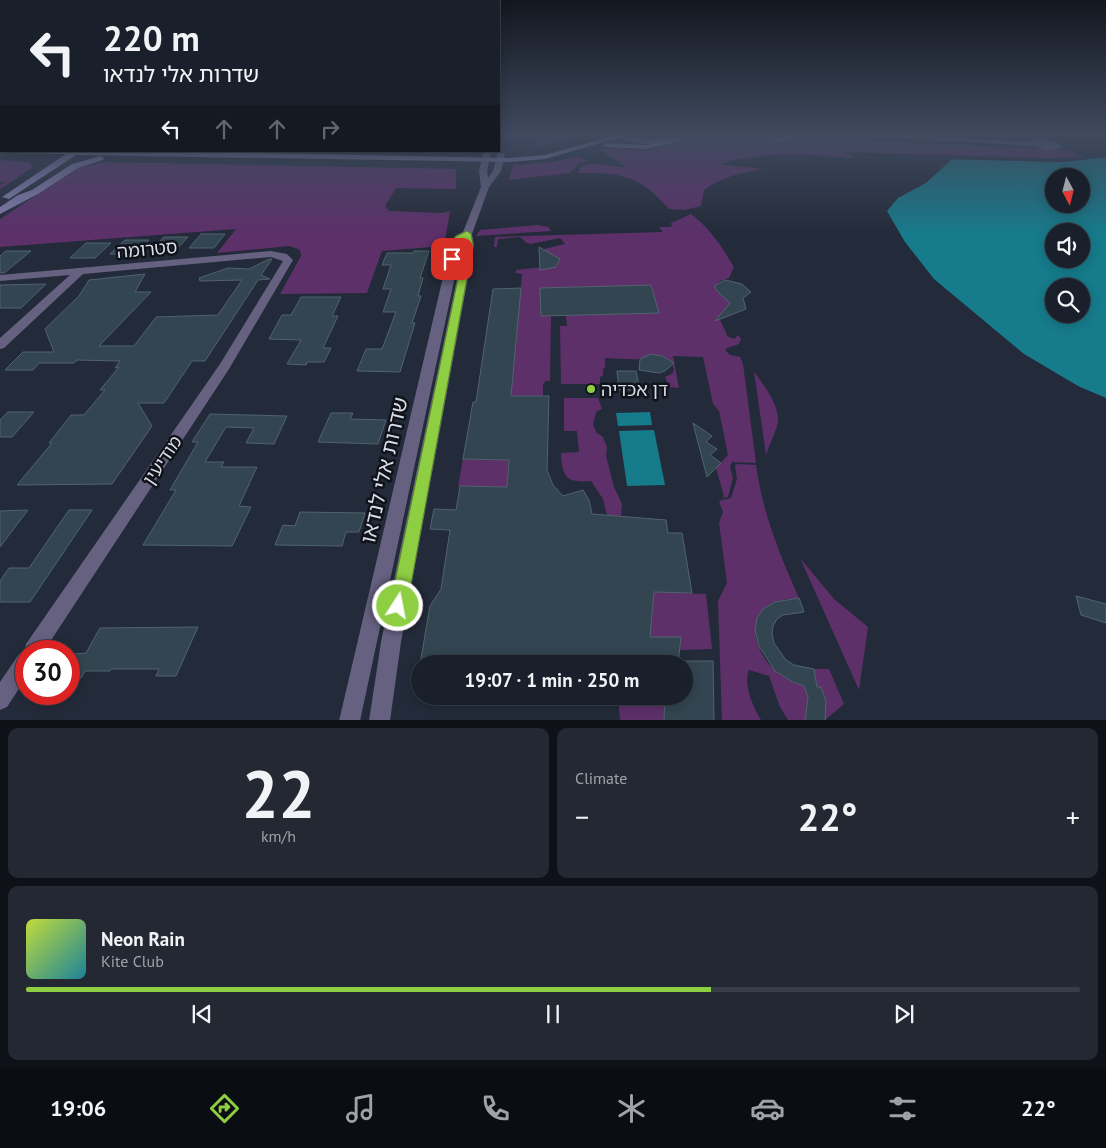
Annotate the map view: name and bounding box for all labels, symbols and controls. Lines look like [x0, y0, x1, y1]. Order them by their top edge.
text: 220 m [103, 15, 200, 61]
icon: left [20, 20, 85, 85]
text: שדרות אלי לנדאו [103, 60, 259, 88]
icon: left [157, 115, 185, 143]
icon: ahead [210, 115, 238, 143]
icon: ahead [263, 115, 291, 143]
icon: right [316, 115, 344, 143]
north arrow [1045, 168, 1090, 212]
map controls [1045, 168, 1090, 323]
button: sound [1045, 223, 1090, 268]
street label: סטרומה [116, 235, 178, 263]
pin [431, 238, 473, 280]
icon: arrive [438, 245, 466, 273]
button: search [1045, 278, 1090, 323]
place label: דן אכדיה [601, 378, 668, 401]
marker: דן אכדיה [585, 383, 597, 395]
street label: שדרות אלי לנדאו [354, 394, 414, 546]
street label: מודיעין [137, 431, 187, 489]
position arrow [371, 579, 423, 631]
speed limit sign: 30 [15, 640, 80, 705]
text: 19:07 · 1 min · 250 m [465, 668, 639, 692]
text: 22 [242, 751, 315, 835]
text: Climate [575, 768, 627, 788]
text: 22° [798, 792, 857, 841]
text: − [575, 798, 589, 835]
text: + [1066, 798, 1080, 835]
text: km/h [261, 826, 296, 846]
text: Neon Rain [101, 927, 185, 951]
text: Kite Club [101, 951, 164, 971]
icon: previous [188, 1000, 216, 1028]
icon: pause [539, 1000, 567, 1028]
icon: next [890, 1000, 918, 1028]
icon: directions [207, 1091, 242, 1126]
icon: music [343, 1091, 378, 1126]
icon: phone [478, 1091, 513, 1126]
icon: climate [614, 1091, 649, 1126]
icon: car [750, 1091, 785, 1126]
icon: filters [885, 1091, 920, 1126]
text: 19:06 [50, 1094, 106, 1122]
text: 22° [1021, 1094, 1056, 1122]

